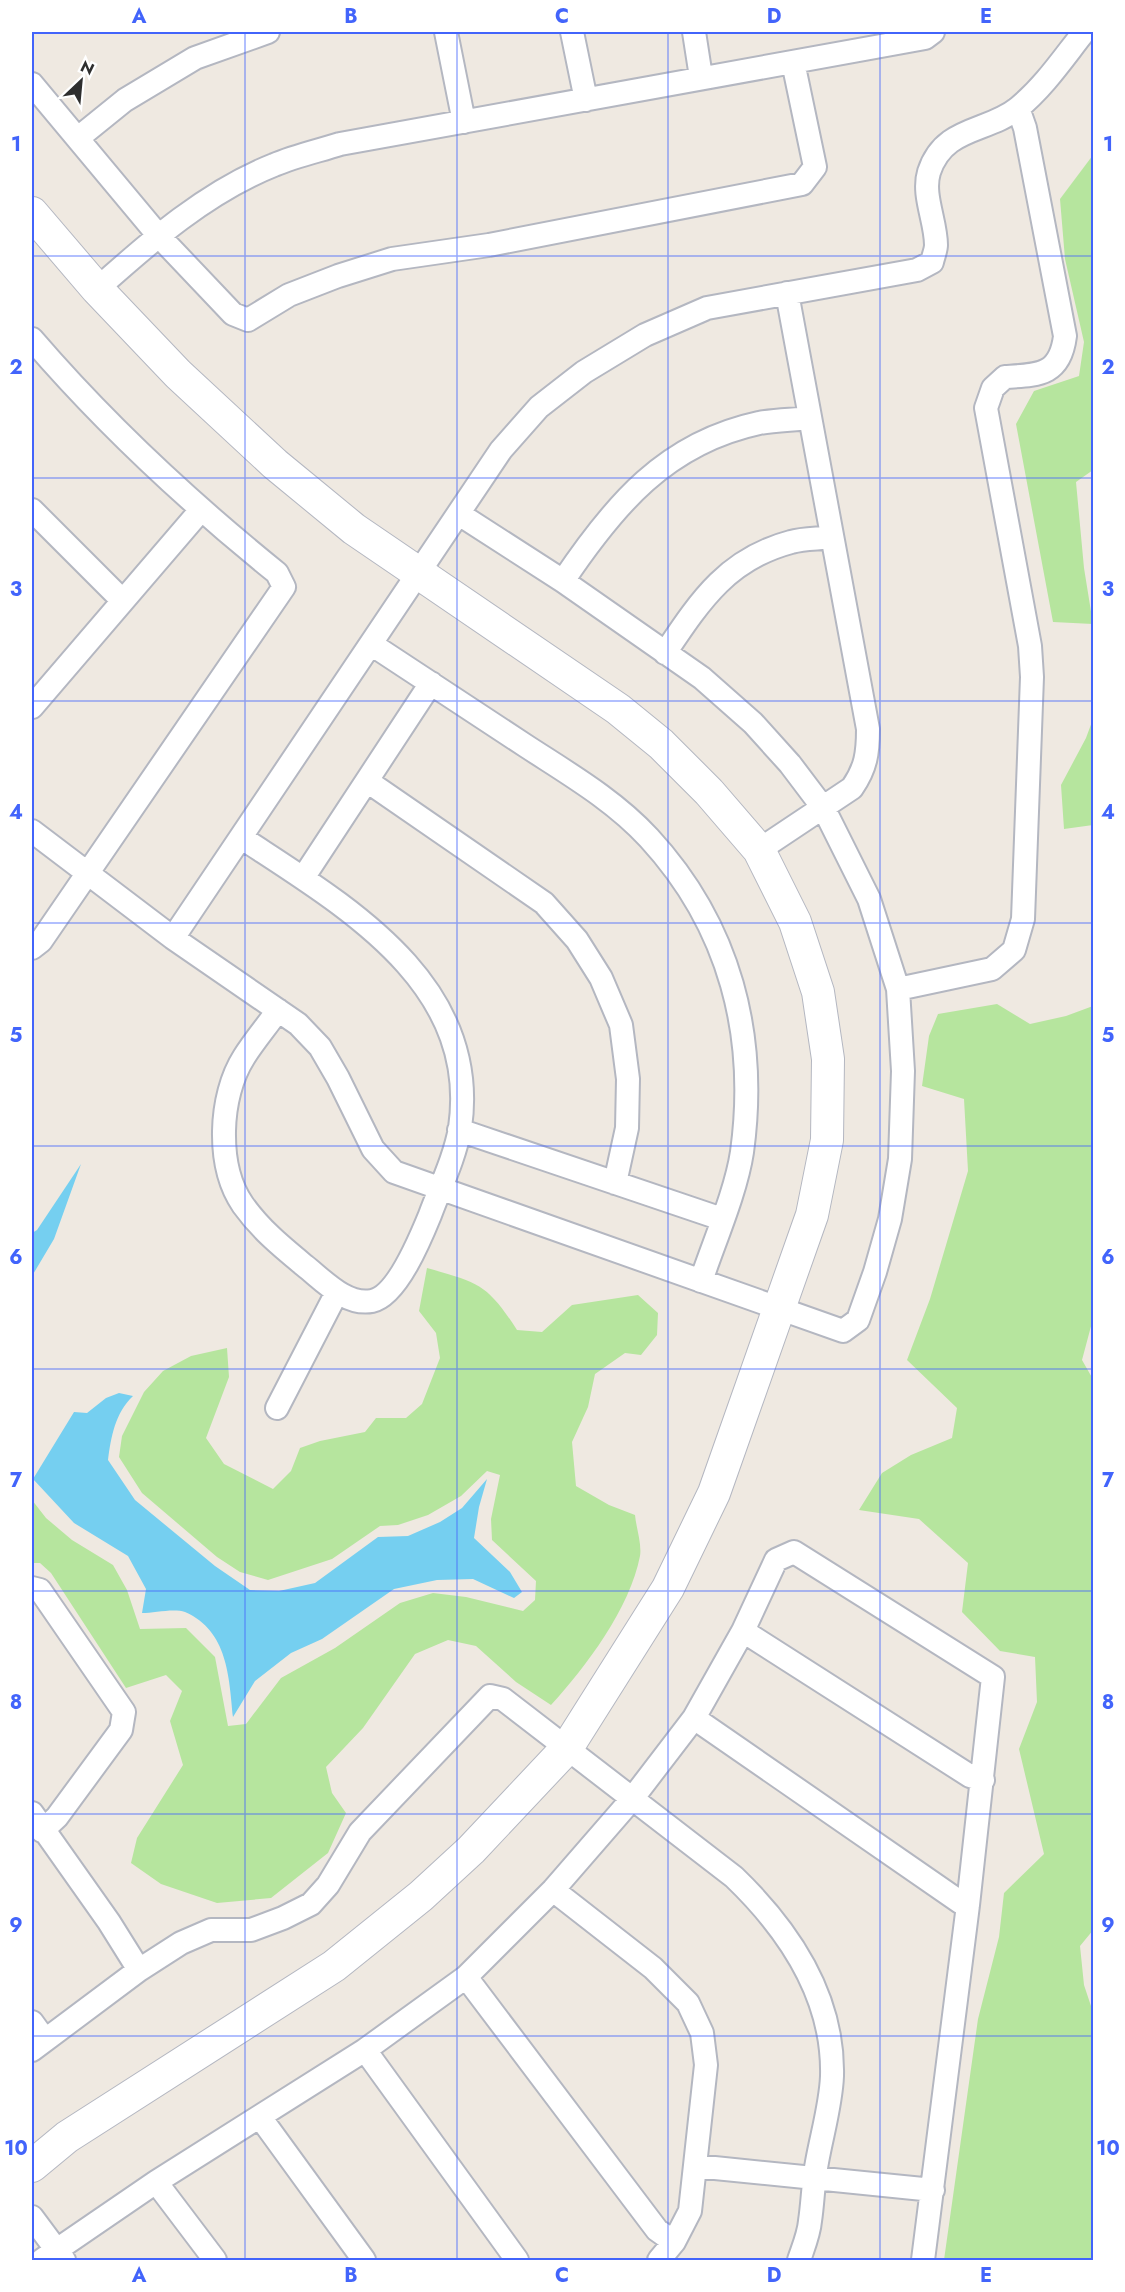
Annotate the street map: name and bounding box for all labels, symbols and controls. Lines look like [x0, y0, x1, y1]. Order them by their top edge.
text: A [131, 2, 147, 31]
text: B [344, 2, 358, 31]
text: C [555, 2, 569, 31]
text: D [767, 2, 781, 31]
text: E [980, 2, 992, 31]
north arrow [51, 51, 111, 111]
text: N [77, 55, 98, 81]
text: 1 [11, 130, 21, 159]
text: 1 [1103, 130, 1113, 159]
text: 2 [9, 353, 23, 382]
text: 2 [1101, 353, 1115, 382]
text: 3 [10, 575, 22, 604]
text: 3 [1102, 575, 1114, 604]
text: 4 [9, 798, 23, 827]
text: 4 [1101, 798, 1115, 827]
text: 5 [10, 1021, 23, 1050]
text: 5 [1102, 1021, 1115, 1050]
text: 6 [9, 1243, 23, 1272]
text: 6 [1101, 1243, 1115, 1272]
text: 7 [10, 1466, 23, 1495]
text: 7 [1102, 1466, 1115, 1495]
text: 8 [10, 1688, 22, 1717]
text: 8 [1102, 1688, 1114, 1717]
text: 9 [9, 1911, 23, 1940]
text: 9 [1101, 1911, 1115, 1940]
text: 10 [4, 2134, 28, 2163]
text: 10 [1096, 2134, 1120, 2163]
text: A [131, 2261, 147, 2290]
text: B [344, 2261, 358, 2290]
text: C [555, 2261, 569, 2290]
text: D [767, 2261, 781, 2290]
text: E [980, 2261, 992, 2290]

